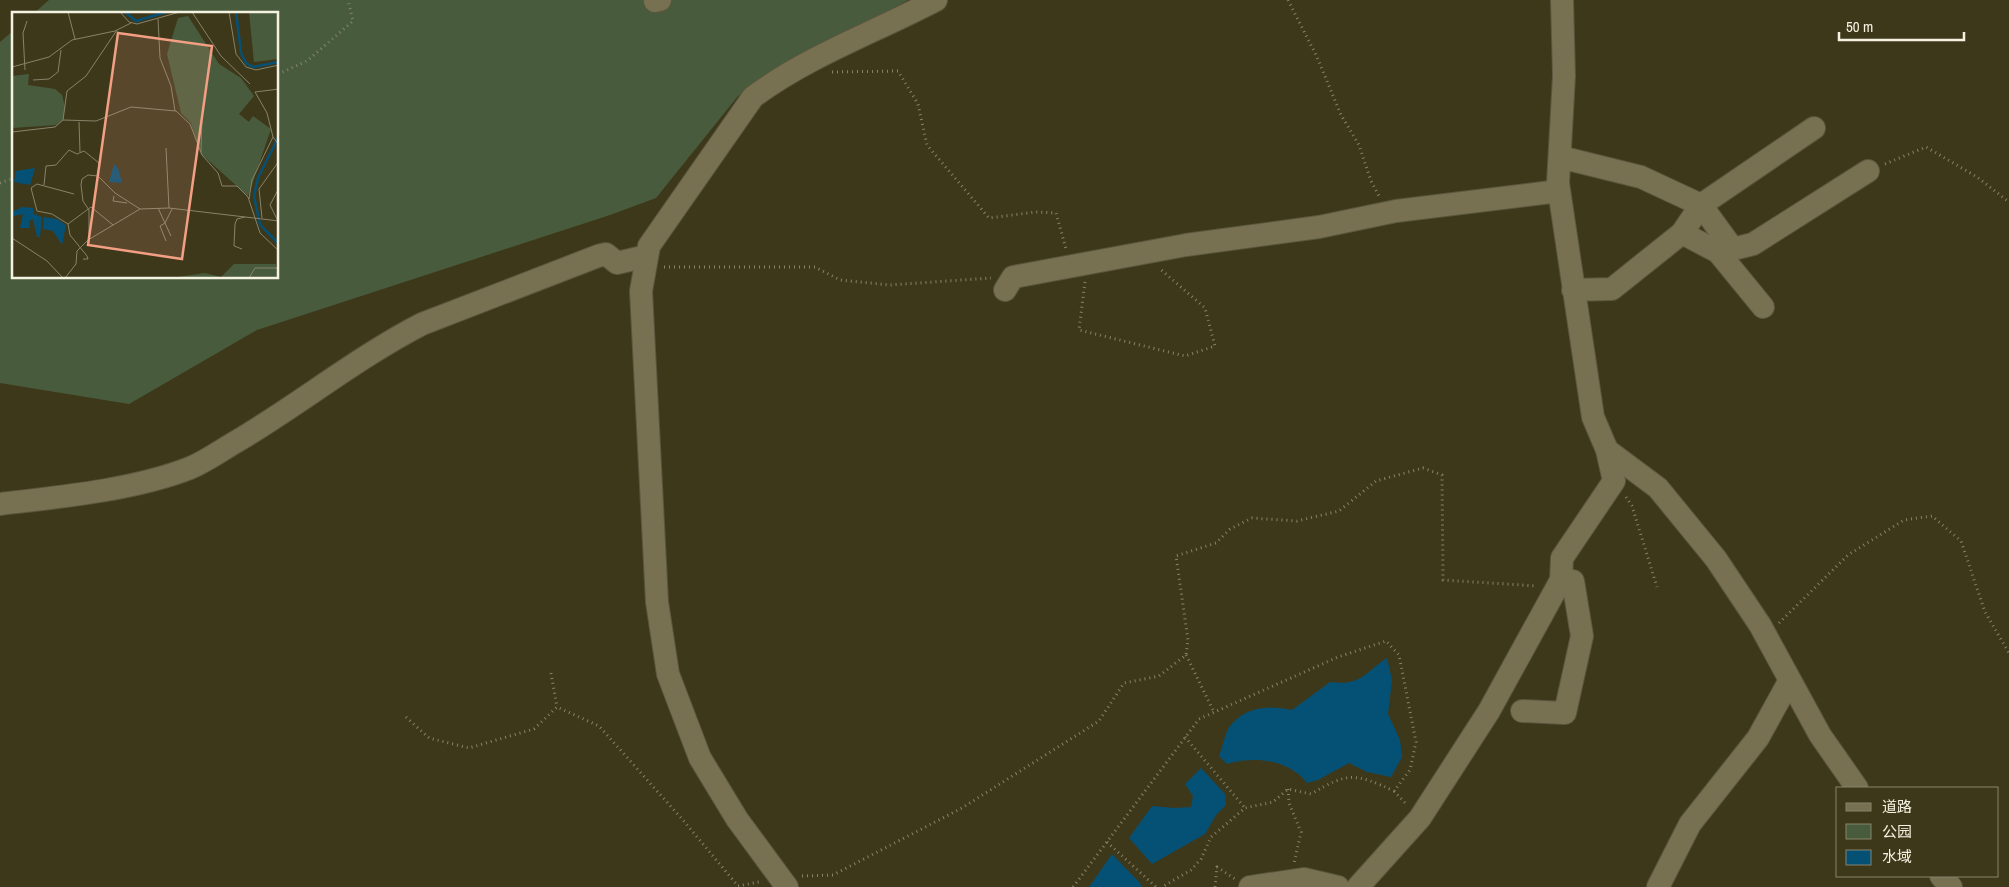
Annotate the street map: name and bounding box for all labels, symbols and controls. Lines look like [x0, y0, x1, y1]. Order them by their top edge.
scale bar [1839, 10, 1964, 42]
inset map [12, 12, 279, 279]
text: 50 m [1846, 16, 1873, 37]
legend [1836, 787, 1999, 877]
text: 道路 [1882, 796, 1912, 817]
text: 公园 [1882, 821, 1912, 842]
text: 水域 [1882, 846, 1912, 867]

